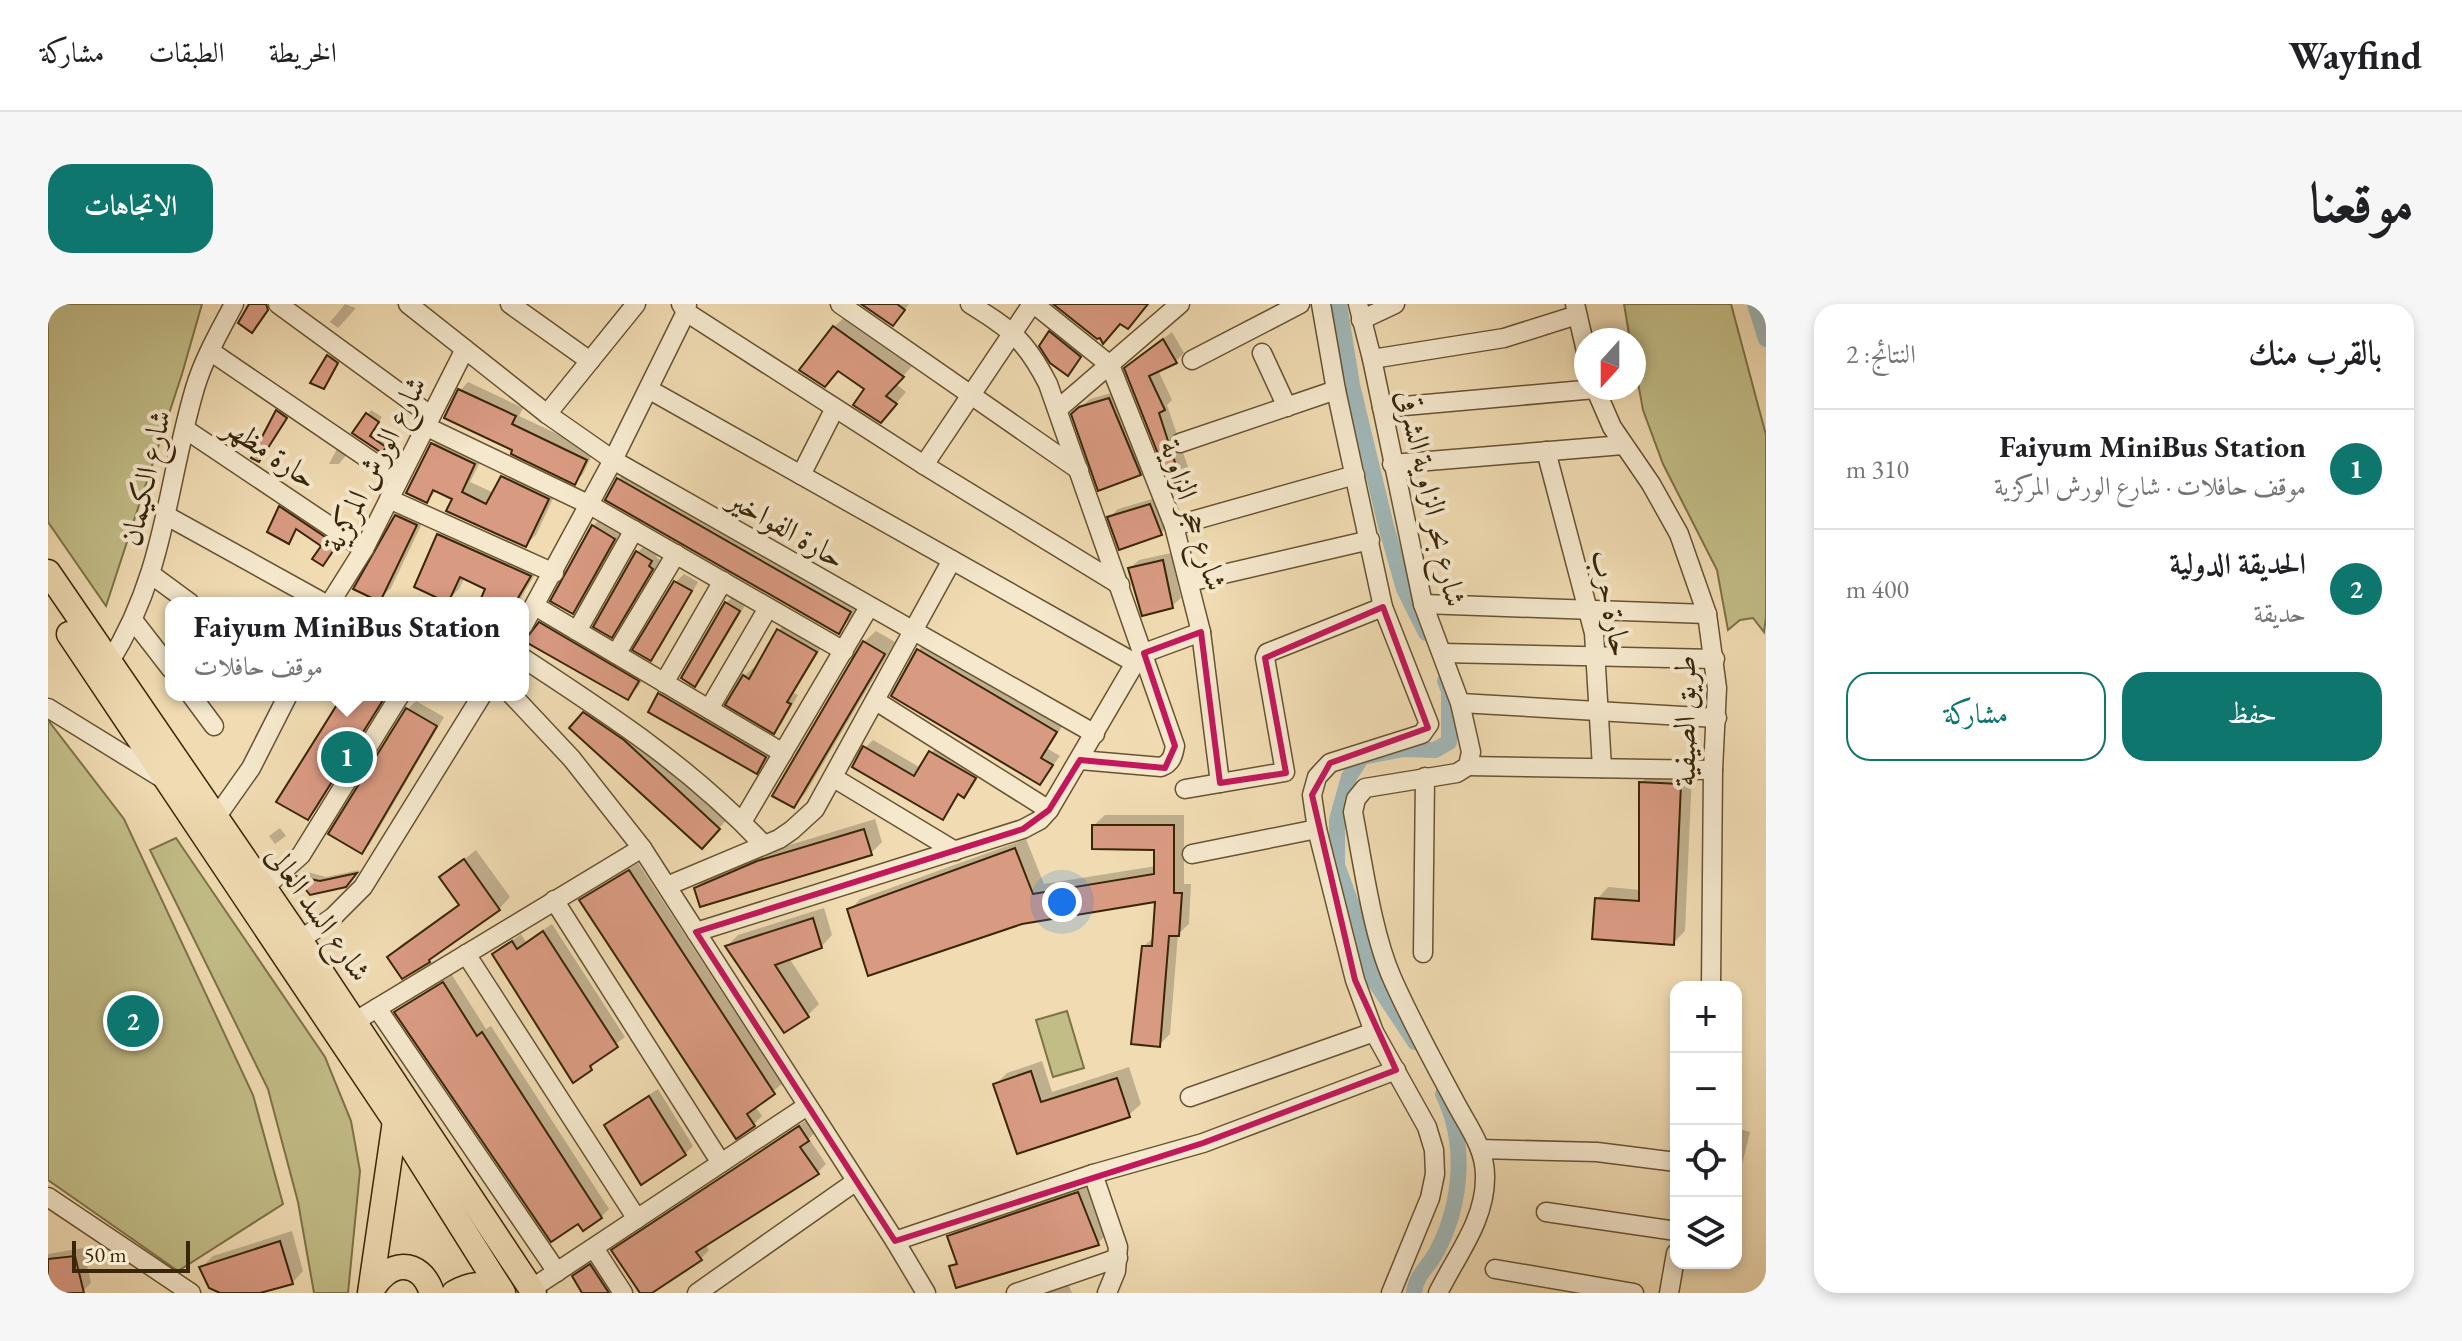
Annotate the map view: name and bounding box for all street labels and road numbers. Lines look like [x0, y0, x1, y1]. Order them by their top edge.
street label: شارع الورش المركزية [313, 369, 440, 561]
street label: شارع بحر الزاوية الشرقى [1382, 386, 1476, 612]
street label: حارة مظهر [214, 405, 325, 497]
street label: شارع الكيمان [110, 406, 185, 551]
street label: شارع حجر الزاوية [1146, 435, 1237, 597]
street label: حارة الفواخير [719, 477, 852, 577]
street label: حارة حرب [1583, 546, 1641, 660]
street label: طريق الصيفية [1665, 655, 1704, 787]
street label: شارع السد العالى [253, 837, 380, 992]

